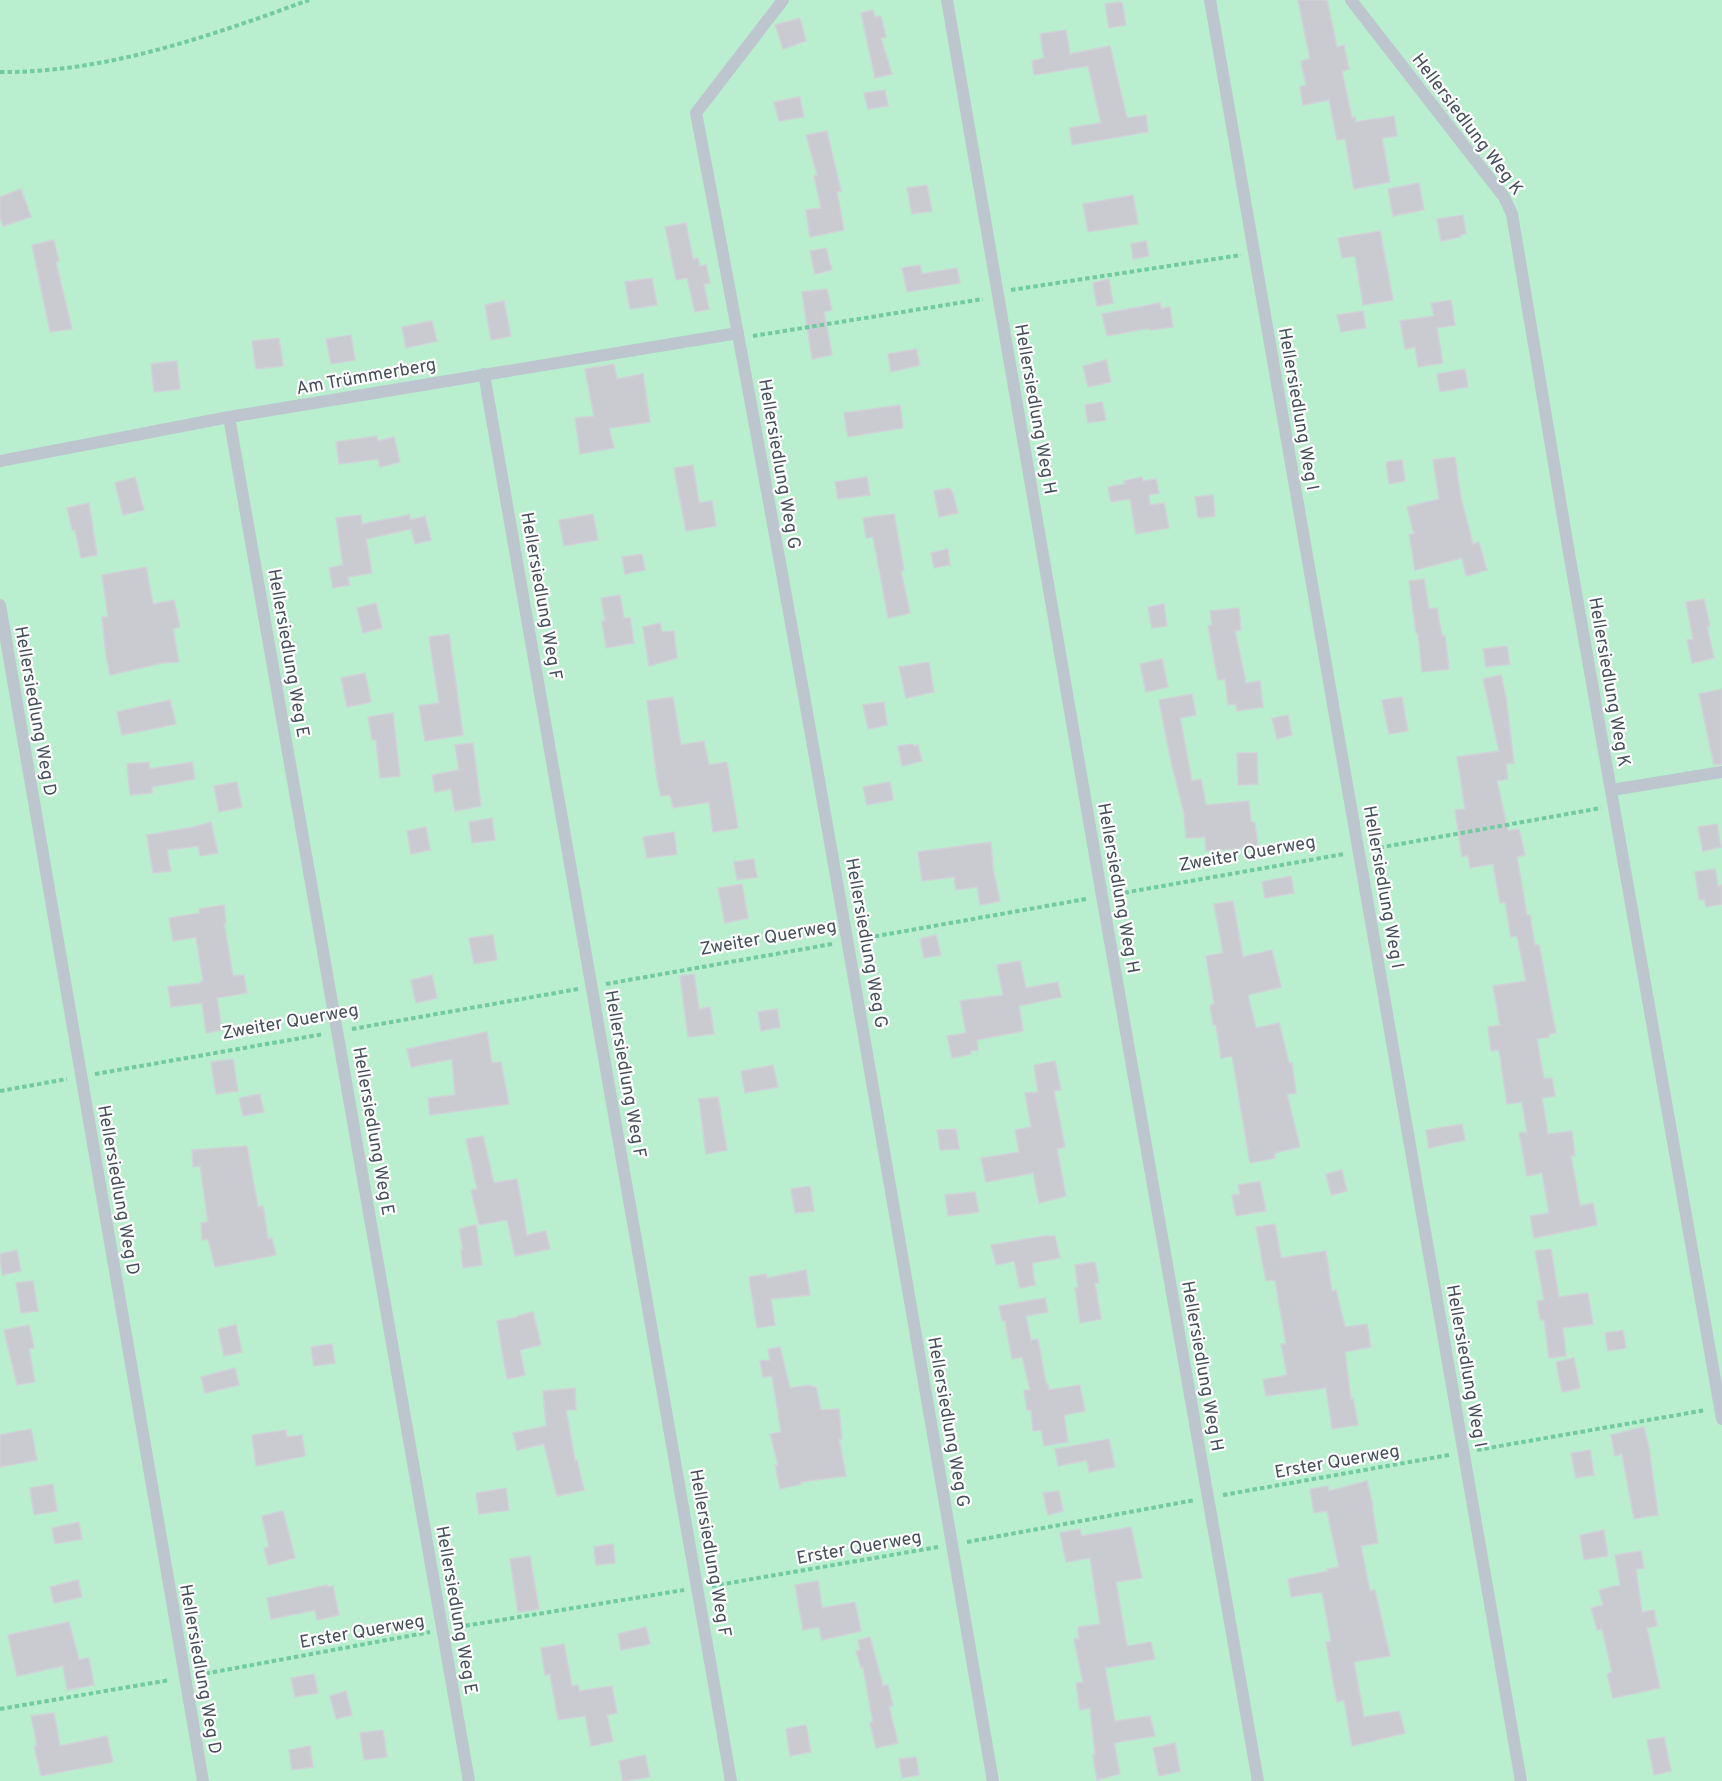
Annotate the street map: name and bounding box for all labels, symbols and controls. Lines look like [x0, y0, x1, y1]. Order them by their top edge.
street label: Hellersiedlung Weg K [1406, 49, 1528, 201]
street label: Hellersiedlung Weg H [1008, 322, 1061, 496]
street label: Hellersiedlung Weg I [1272, 326, 1323, 493]
street label: Am Trümmerberg [294, 354, 438, 401]
street label: Hellersiedlung Weg G [752, 377, 805, 551]
street label: Hellersiedlung Weg F [514, 510, 567, 682]
street label: Hellersiedlung Weg E [261, 567, 314, 739]
street label: Hellersiedlung Weg K [1582, 596, 1635, 769]
street label: Hellersiedlung Weg D [8, 624, 61, 798]
street label: Hellersiedlung Weg H [1091, 801, 1144, 975]
street label: Hellersiedlung Weg I [1357, 804, 1408, 971]
street label: Zweiter Querweg [1177, 831, 1317, 878]
street label: Hellersiedlung Weg G [839, 856, 892, 1030]
street label: Zweiter Querweg [698, 915, 838, 962]
street label: Hellersiedlung Weg F [598, 988, 651, 1160]
street label: Zweiter Querweg [220, 999, 360, 1046]
street label: Hellersiedlung Weg E [346, 1045, 399, 1217]
street label: Hellersiedlung Weg D [91, 1103, 144, 1277]
street label: Hellersiedlung Weg H [1175, 1279, 1228, 1453]
street label: Hellersiedlung Weg I [1440, 1283, 1491, 1450]
street label: Hellersiedlung Weg G [921, 1335, 974, 1509]
street label: Erster Querweg [1273, 1440, 1402, 1485]
street label: Hellersiedlung Weg F [683, 1467, 736, 1639]
street label: Hellersiedlung Weg E [429, 1524, 482, 1696]
street label: Erster Querweg [795, 1526, 924, 1571]
street label: Hellersiedlung Weg D [173, 1582, 226, 1756]
street label: Erster Querweg [298, 1610, 427, 1655]

